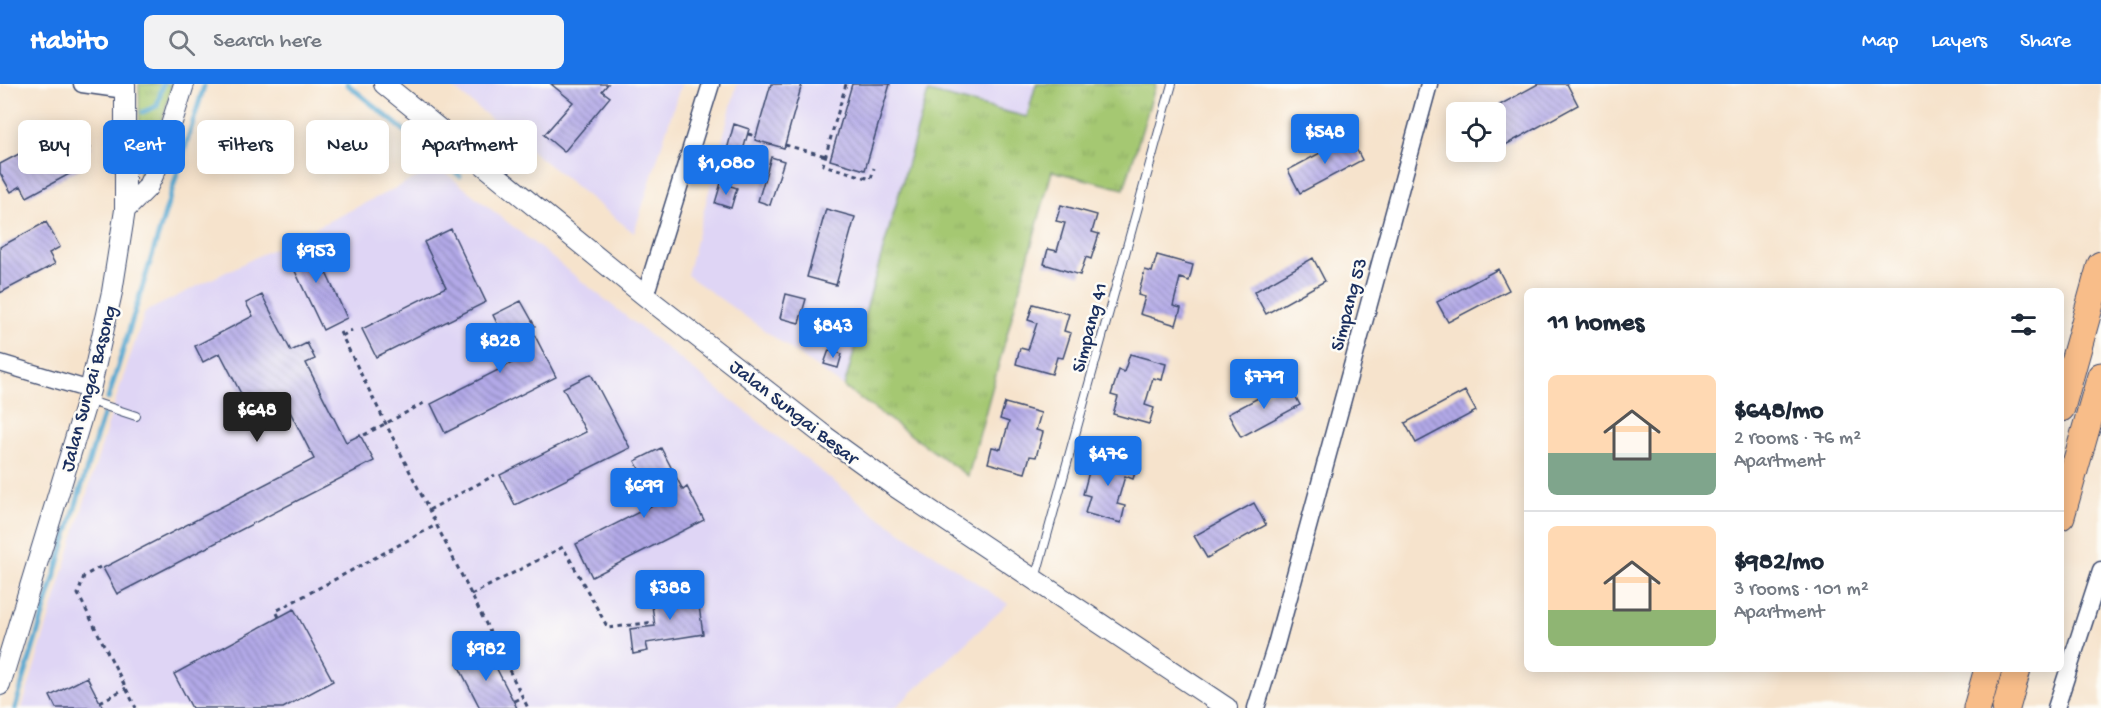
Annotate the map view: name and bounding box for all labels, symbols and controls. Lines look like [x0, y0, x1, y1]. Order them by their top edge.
search box [144, 15, 564, 69]
text: Habito [30, 26, 108, 59]
icon: search [165, 26, 198, 59]
text: Search here [213, 29, 322, 55]
text: Map [1862, 30, 1898, 55]
text: Layers [1931, 30, 1987, 55]
text: Share [2020, 30, 2071, 55]
map controls [1446, 102, 1506, 162]
button: locate [1446, 102, 1506, 162]
pin: $548 [1289, 114, 1361, 165]
chip: Buy [18, 120, 91, 174]
chip: Rent [103, 120, 185, 174]
chip: Filters [197, 120, 294, 174]
chip: New [306, 120, 389, 174]
chip: Apartment [401, 120, 537, 174]
text: $548 [1305, 122, 1345, 145]
pin: $1,080 [677, 145, 775, 196]
text: $1,080 [697, 153, 755, 176]
pin: $953 [280, 233, 352, 284]
text: $953 [296, 241, 336, 264]
street label: Simpang 53 [1327, 256, 1374, 354]
street label: Simpang 41 [1068, 281, 1114, 375]
street label: Jalan Sungai Basong [57, 303, 124, 475]
pin: $843 [797, 308, 869, 359]
icon: filters [2007, 308, 2040, 341]
text: 11 homes [1548, 309, 1644, 340]
text: $843 [813, 316, 853, 339]
pin: $828 [464, 323, 536, 374]
text: $828 [480, 331, 520, 354]
street label: Jalan Sungai Besar [724, 356, 863, 472]
pin: $779 [1228, 359, 1300, 410]
text: $779 [1244, 367, 1284, 390]
pin: $648 [221, 392, 293, 443]
text: $648/mo [1734, 397, 1824, 428]
icon: home [1596, 399, 1668, 471]
text: $648 [237, 400, 277, 423]
text: 2 rooms · 76 m² [1734, 428, 1861, 451]
pin: $476 [1072, 436, 1144, 487]
text: $476 [1089, 444, 1127, 467]
text: Apartment [1734, 451, 1824, 474]
pin: $699 [608, 468, 680, 519]
text: $699 [624, 476, 664, 499]
text: $982/mo [1734, 548, 1824, 579]
icon: home [1596, 550, 1668, 622]
pin: $388 [634, 570, 706, 621]
text: $388 [649, 578, 691, 601]
text: 3 rooms · 101 m² [1734, 579, 1869, 602]
text: Apartment [1734, 602, 1824, 625]
pin: $982 [450, 631, 522, 682]
text: $982 [466, 639, 506, 662]

